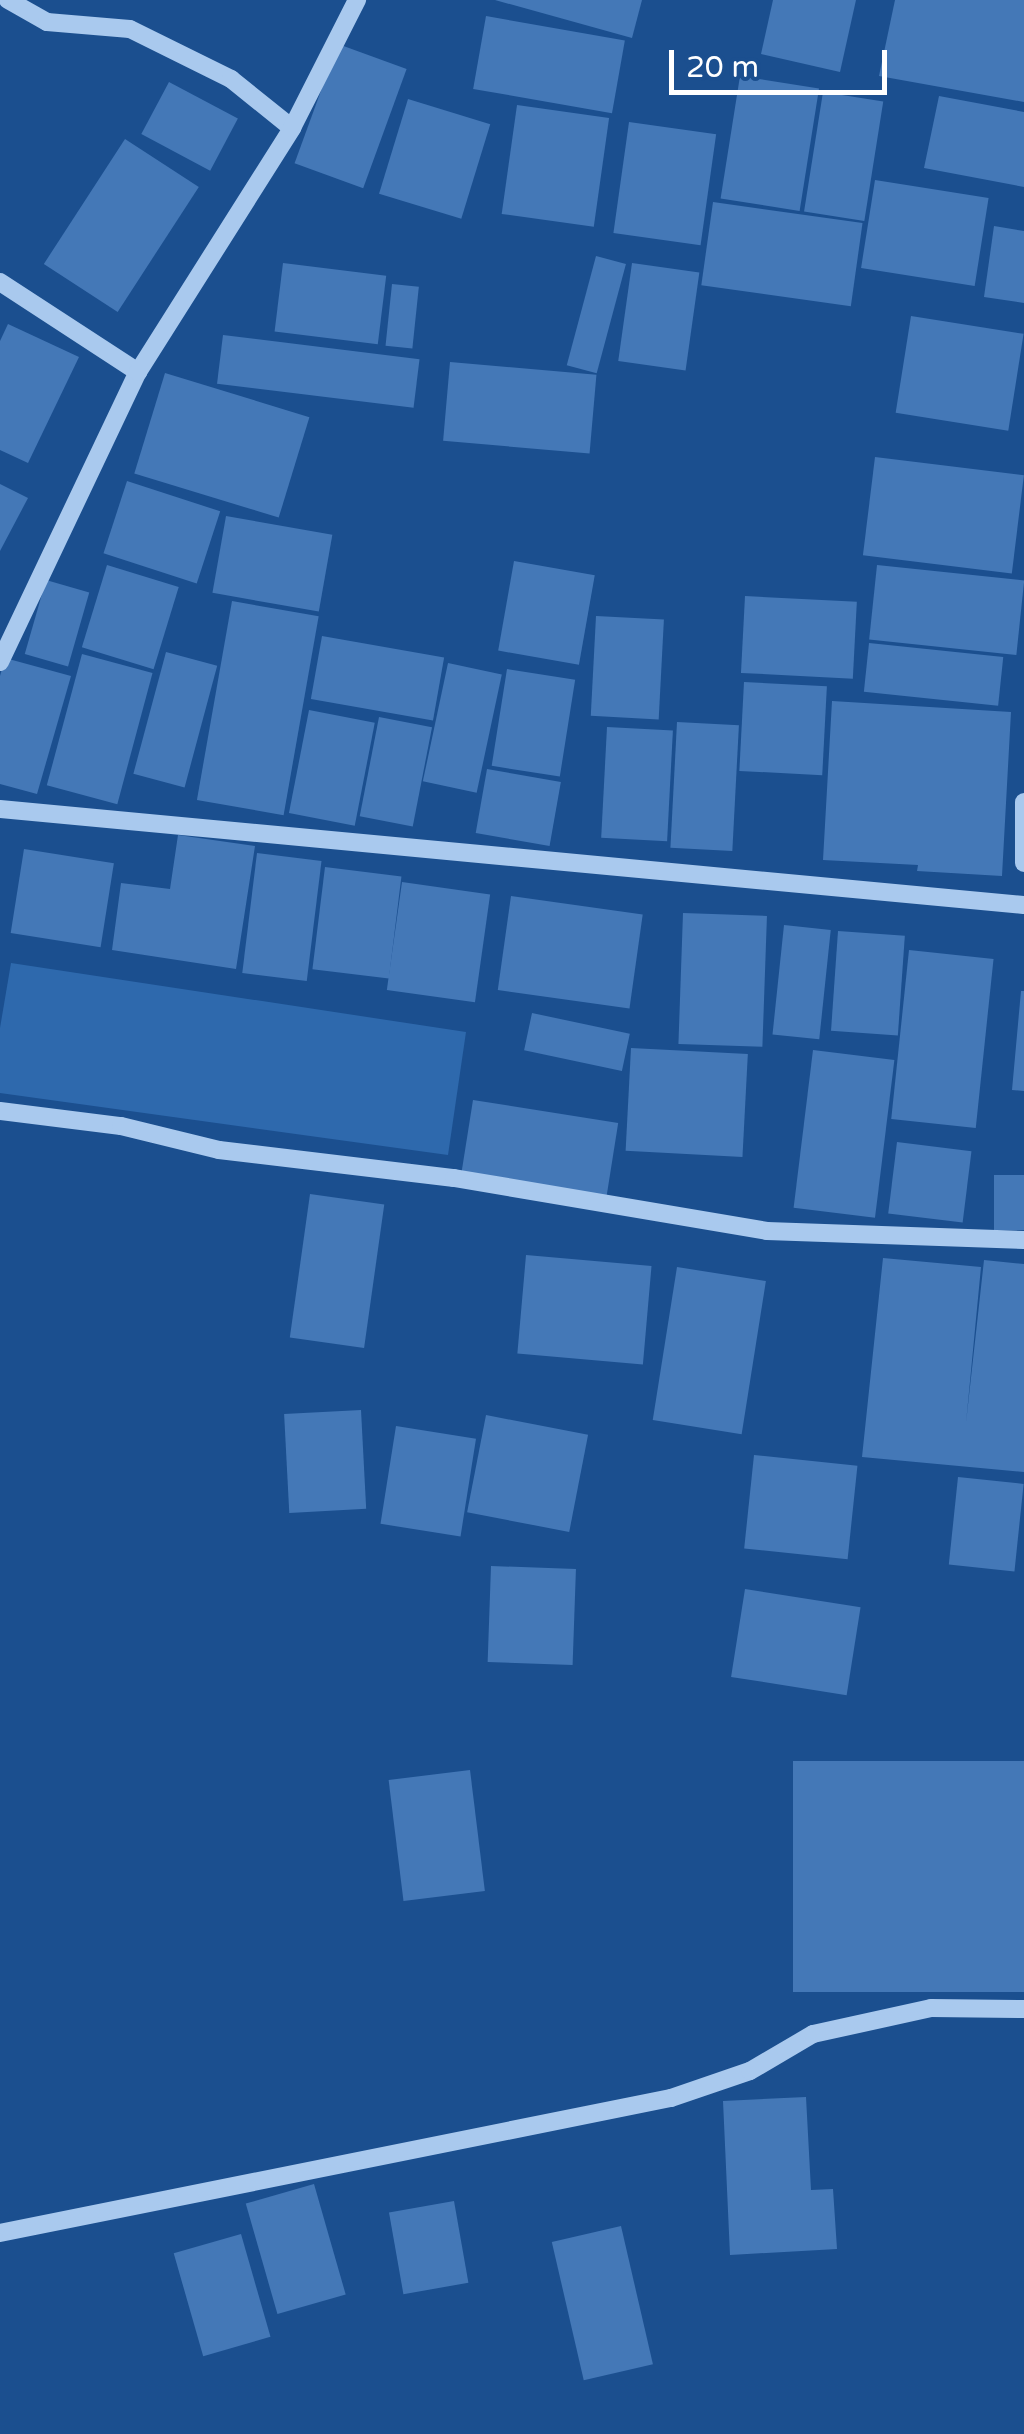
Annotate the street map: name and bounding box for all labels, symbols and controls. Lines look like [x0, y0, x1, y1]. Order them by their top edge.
scale bar [674, 30, 892, 92]
text: 20 m [686, 49, 759, 86]

